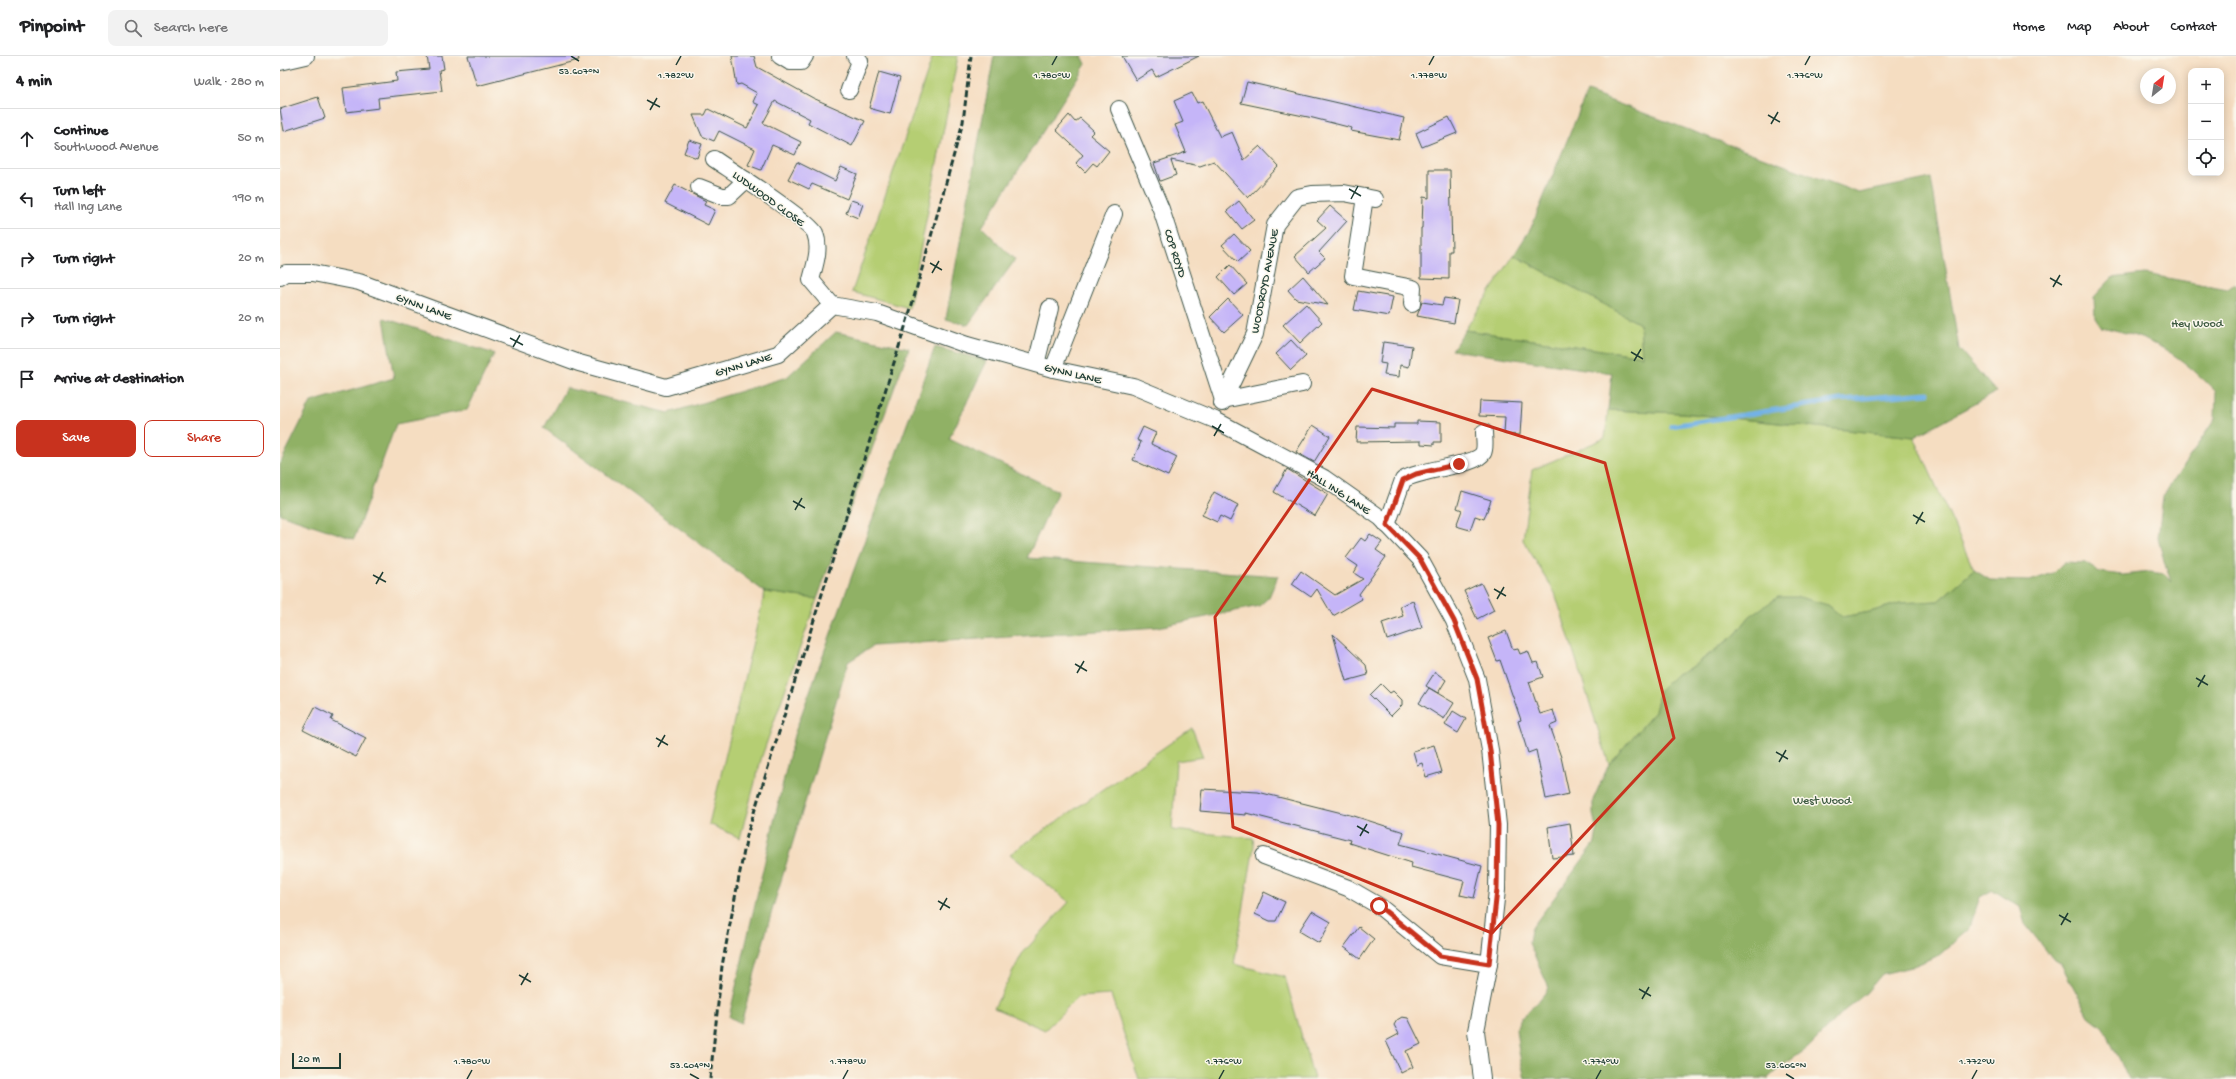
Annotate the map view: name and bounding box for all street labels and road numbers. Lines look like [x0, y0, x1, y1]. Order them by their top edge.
street label: LUDWOOD CLOSE [729, 169, 807, 231]
street label: COP ROYD [1160, 228, 1189, 280]
street label: WOODROYD AVENUE [1249, 228, 1283, 335]
street label: GYNN LANE [393, 291, 454, 325]
street label: GYNN LANE [714, 351, 774, 381]
street label: GYNN LANE [1043, 362, 1103, 388]
street label: HALL ING LANE [1303, 467, 1373, 519]

